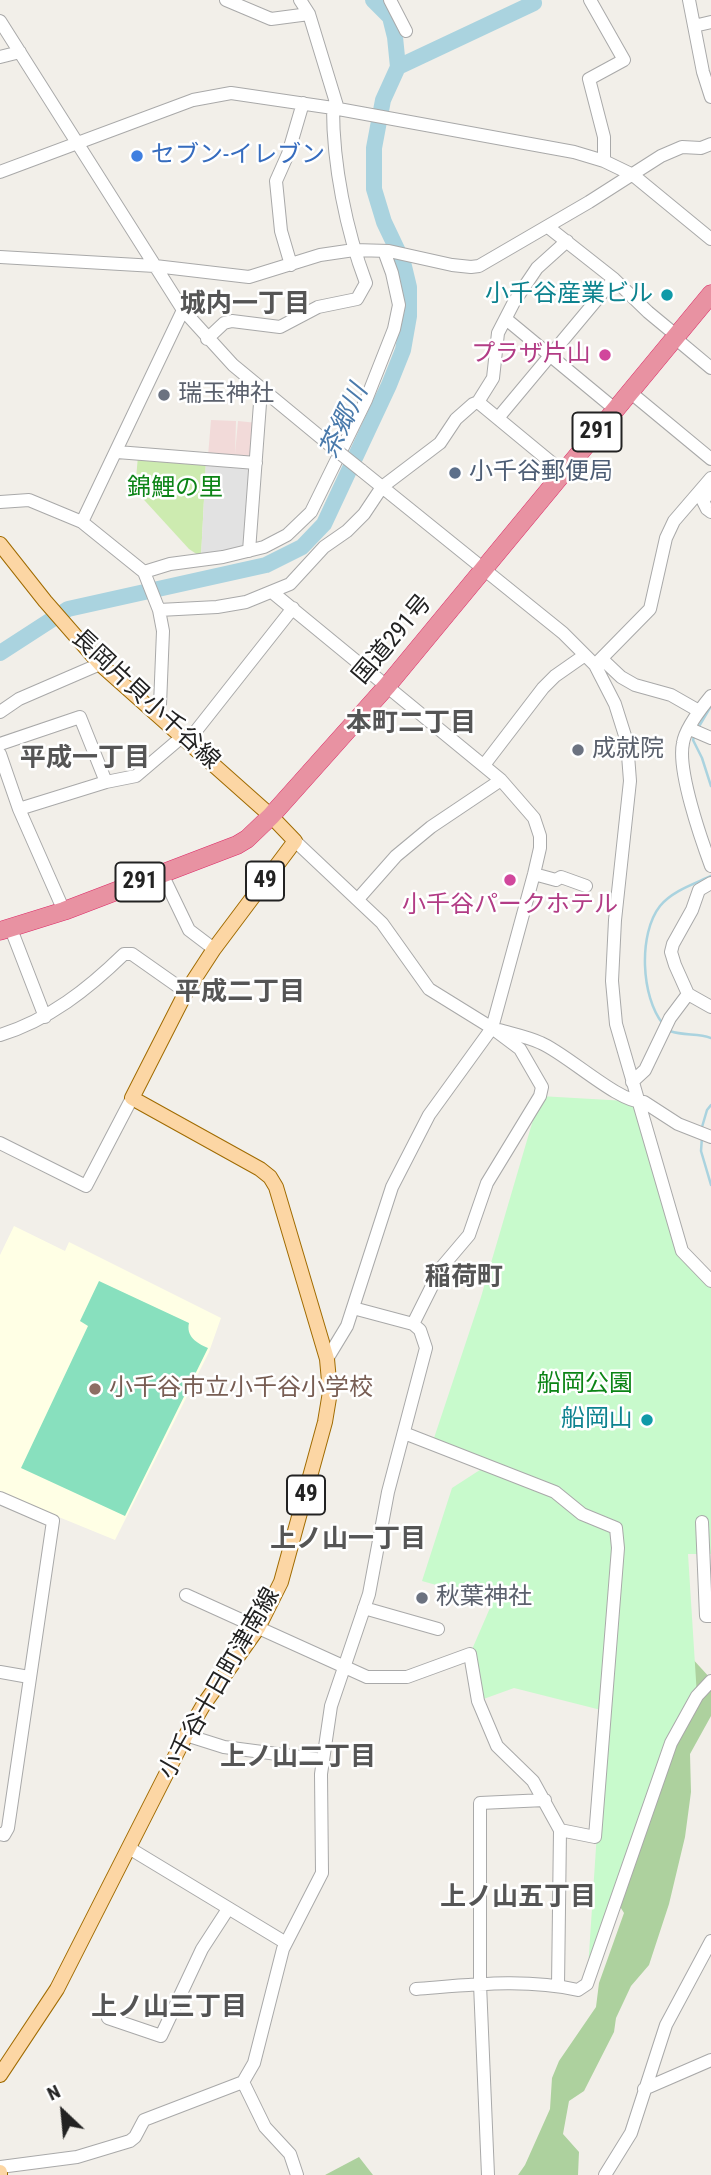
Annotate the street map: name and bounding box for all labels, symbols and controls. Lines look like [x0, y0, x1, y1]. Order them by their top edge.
place label: セブン-イレブン [151, 142, 325, 170]
marker: セブン-イレブン [129, 148, 145, 164]
place label: 小千谷産業ビル [485, 281, 653, 309]
marker: 小千谷産業ビル [659, 287, 675, 303]
district label: 城内一丁目 [180, 289, 310, 321]
place label: プラザ片山 [471, 341, 591, 369]
marker: プラザ片山 [597, 347, 613, 363]
water label: 茶郷川 [314, 380, 376, 464]
place label: 瑞玉神社 [178, 381, 274, 409]
marker: 瑞玉神社 [156, 387, 172, 403]
road number: 291 [572, 412, 622, 452]
place label: 小千谷郵便局 [469, 459, 613, 487]
marker: 小千谷郵便局 [447, 465, 463, 481]
park label: 錦鯉の里 [127, 475, 223, 503]
street label: 国道291号 [347, 590, 439, 690]
street label: 長岡片貝小千谷線 [65, 624, 225, 776]
district label: 本町二丁目 [346, 708, 476, 740]
place label: 成就院 [592, 736, 664, 764]
marker: 成就院 [570, 742, 586, 758]
district label: 平成一丁目 [20, 743, 150, 775]
road number: 291 [116, 862, 164, 902]
road number: 49 [246, 862, 284, 900]
marker: 小千谷パークホテル [502, 872, 518, 888]
place label: 小千谷パークホテル [402, 892, 618, 920]
district label: 平成二丁目 [175, 977, 305, 1009]
district label: 稲荷町 [425, 1262, 503, 1294]
park label: 船岡公園 [537, 1371, 633, 1399]
place label: 小千谷市立小千谷小学校 [109, 1375, 373, 1403]
marker: 小千谷市立小千谷小学校 [87, 1381, 103, 1397]
place label: 船岡山 [561, 1406, 633, 1434]
marker: 船岡山 [639, 1412, 655, 1428]
road number: 49 [287, 1476, 325, 1514]
district label: 上ノ山一丁目 [270, 1524, 426, 1556]
street label: 小千谷十日町津南線 [154, 1583, 286, 1785]
place label: 秋葉神社 [436, 1584, 532, 1612]
marker: 秋葉神社 [414, 1590, 430, 1606]
district label: 上ノ山二丁目 [220, 1742, 376, 1774]
district label: 上ノ山五丁目 [440, 1882, 596, 1914]
district label: 上ノ山三丁目 [91, 1992, 247, 2024]
north arrow [28, 2077, 98, 2147]
text: N [43, 2080, 64, 2106]

